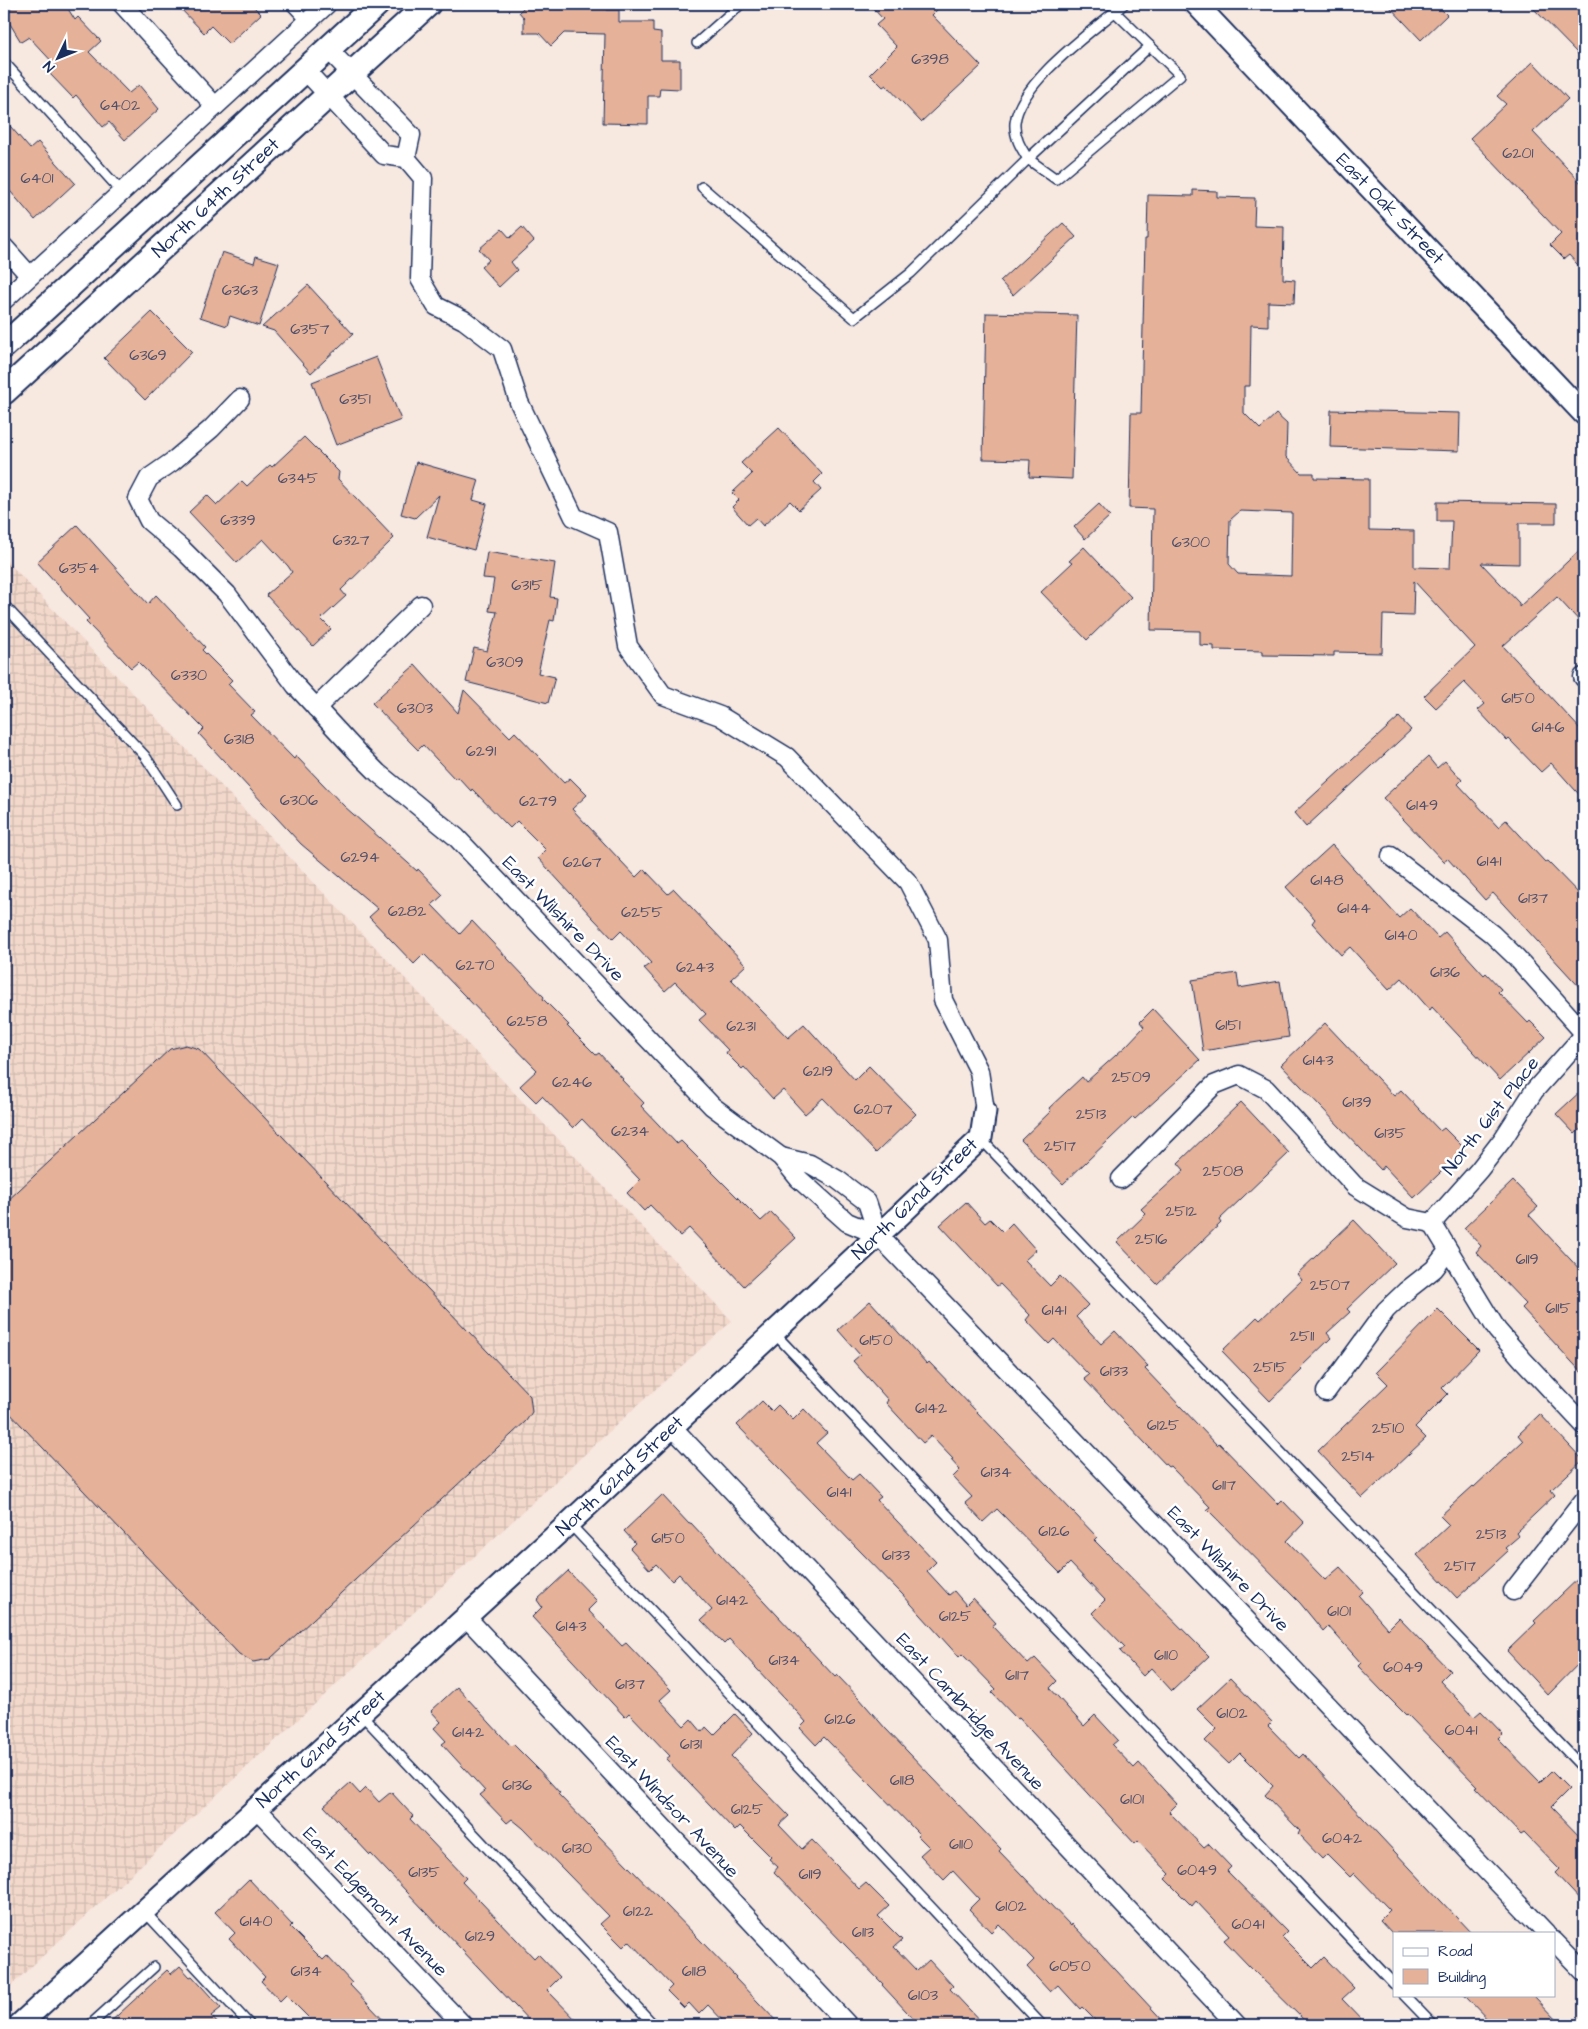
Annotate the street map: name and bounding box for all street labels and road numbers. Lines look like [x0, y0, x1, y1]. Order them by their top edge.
street label: North 64th Street [146, 131, 286, 264]
street label: East Oak Street [1330, 147, 1451, 271]
street label: East Wilshire Drive [496, 850, 630, 988]
street label: North 61st Place [1436, 1051, 1546, 1181]
street label: North 62nd Street [846, 1131, 984, 1266]
street label: North 62nd Street [550, 1409, 690, 1542]
street label: East Wilshire Drive [1161, 1500, 1295, 1638]
street label: East Cambridge Avenue [889, 1627, 1050, 1798]
street label: North 62nd Street [250, 1683, 392, 1815]
street label: East Windsor Avenue [599, 1730, 745, 1884]
street label: East Edgemont Avenue [296, 1821, 454, 1984]

